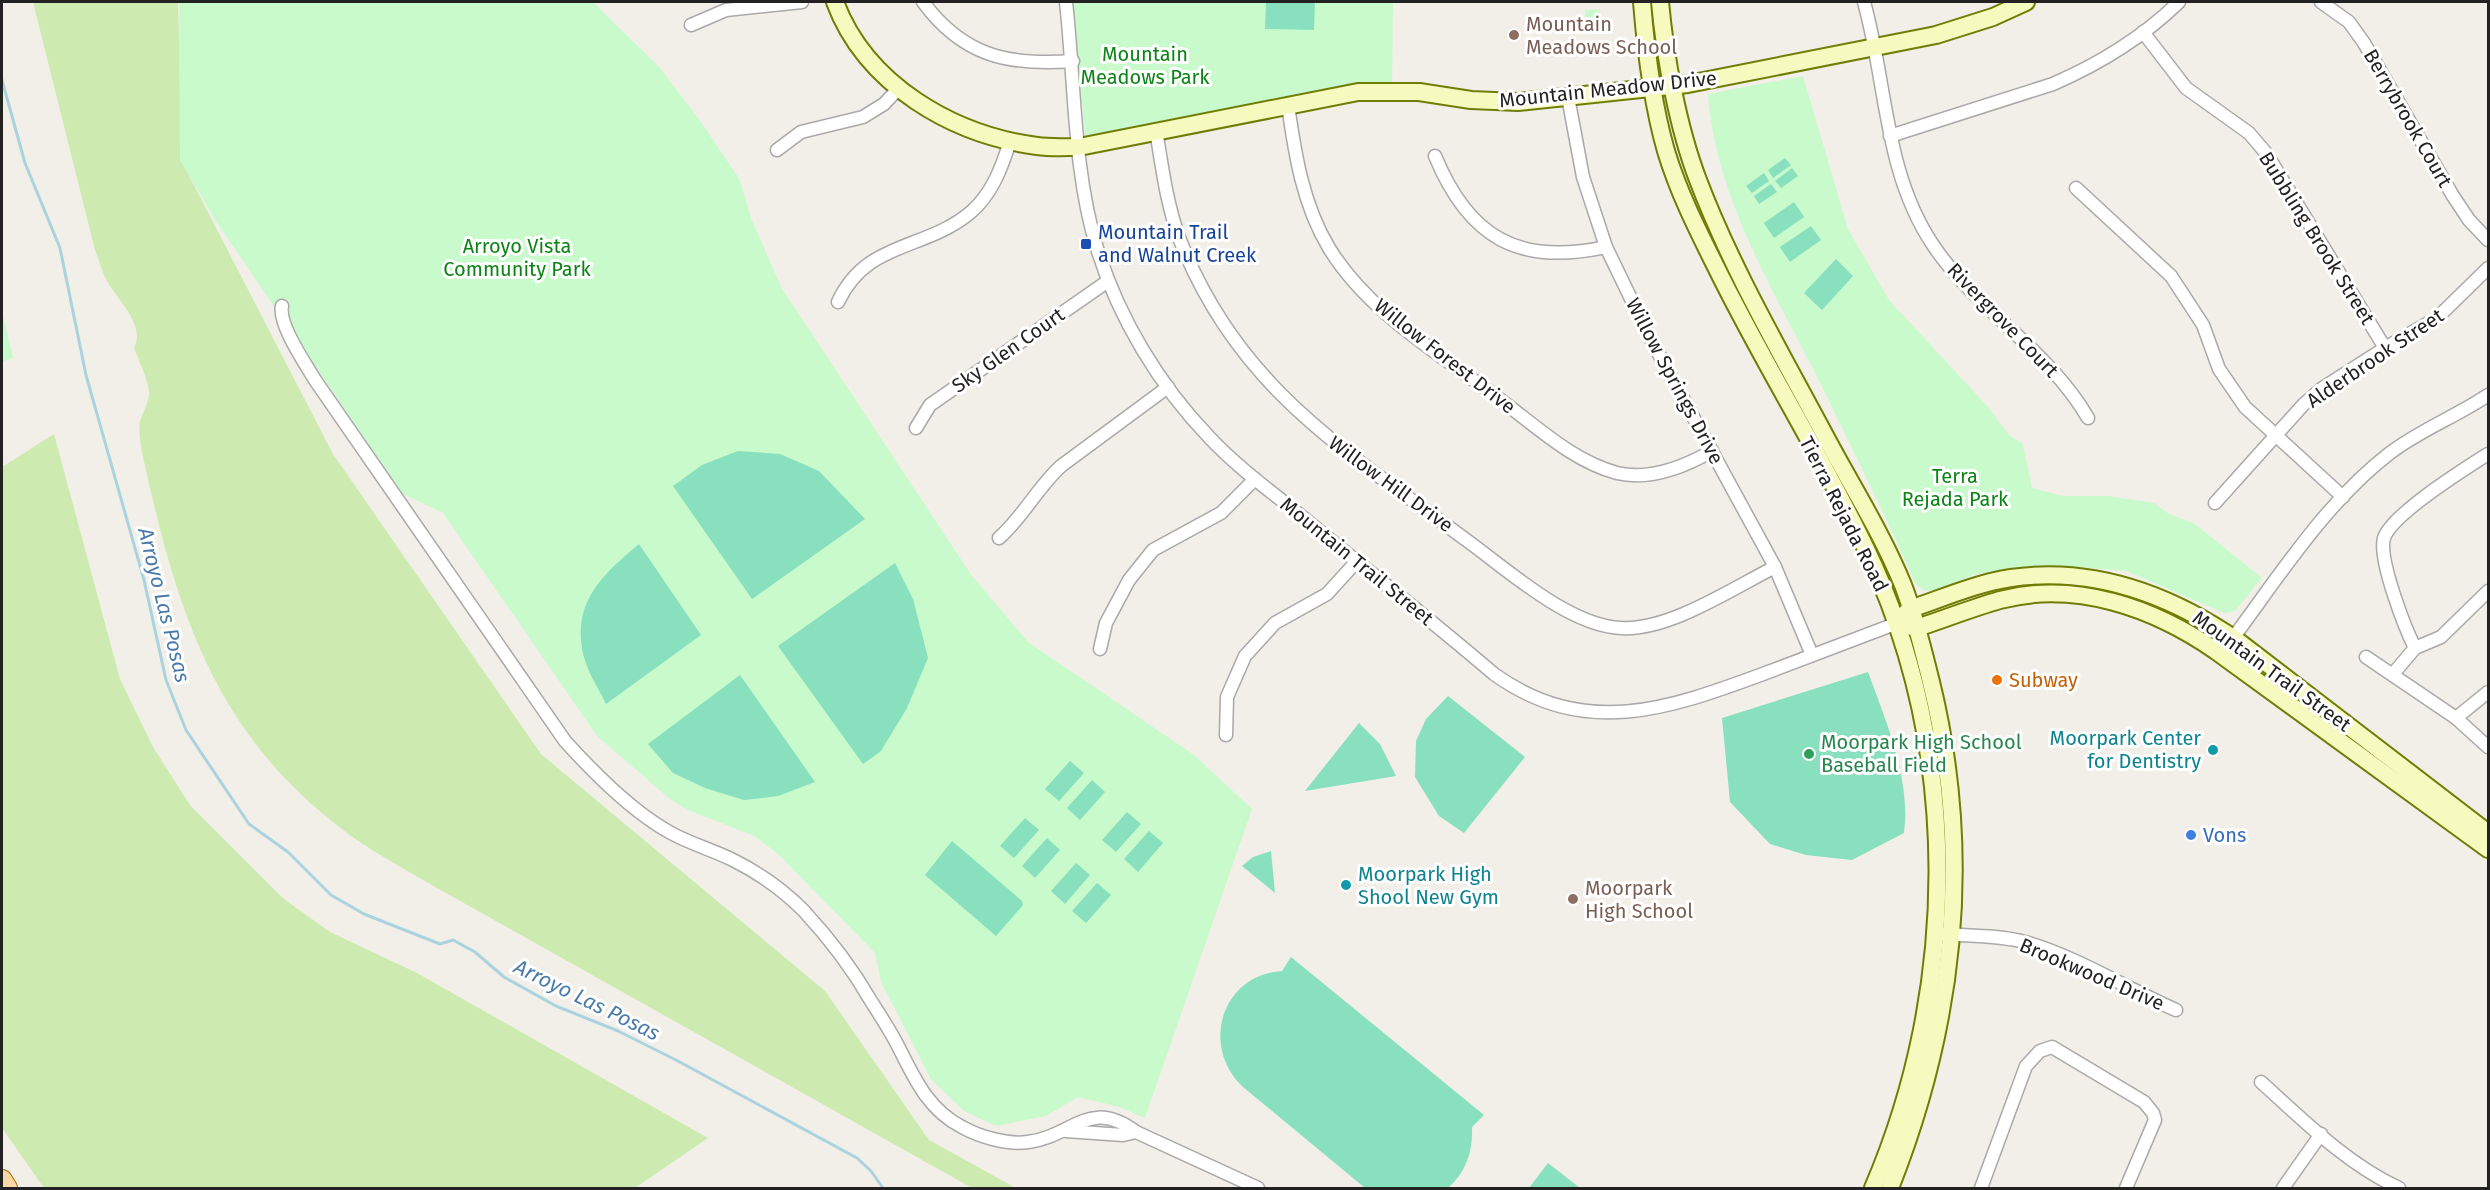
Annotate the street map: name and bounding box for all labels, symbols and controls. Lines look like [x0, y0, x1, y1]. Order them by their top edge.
place label: Mountain Meadows School [1526, 12, 1677, 59]
marker: Mountain Meadows School [1507, 28, 1521, 42]
park label: Mountain Meadows Park [1080, 42, 1210, 89]
street label: Berrybrook Court [2359, 45, 2458, 192]
street label: Mountain Meadow Drive [1498, 66, 1718, 112]
street label: Bubbling Brook Street [2254, 147, 2380, 329]
place label: Mountain Trail and Walnut Creek [1098, 220, 1257, 267]
park label: Arroyo Vista Community Park [443, 234, 591, 281]
marker: Mountain Trail and Walnut Creek [1079, 237, 1093, 251]
street label: Rivergrove Court [1942, 258, 2064, 383]
street label: Willow Forest Drive [1370, 293, 1520, 419]
street label: Willow Springs Drive [1621, 294, 1729, 468]
street label: Sky Glen Court [947, 302, 1069, 398]
street label: Alderbrook Street [2302, 303, 2449, 413]
street label: Willow Hill Drive [1324, 431, 1458, 537]
street label: Tierra Rejada Road [1794, 432, 1894, 596]
park label: Terra Rejada Park [1902, 464, 2009, 511]
street label: Mountain Trail Street [1276, 492, 1439, 631]
water label: Arroyo Las Posas [132, 524, 196, 685]
street label: Mountain Trail Street [2188, 605, 2357, 737]
place label: Subway [2009, 668, 2078, 692]
marker: Subway [1990, 673, 2004, 687]
place label: Moorpark Center for Dentistry [2050, 726, 2201, 773]
place label: Moorpark High School Baseball Field [1821, 730, 2022, 777]
marker: Moorpark Center for Dentistry [2206, 743, 2220, 757]
marker: Moorpark High School Baseball Field [1802, 747, 1816, 761]
place label: Vons [2203, 823, 2246, 847]
marker: Vons [2184, 828, 2198, 842]
place label: Moorpark High Shool New Gym [1358, 862, 1499, 909]
place label: Moorpark High School [1585, 876, 1693, 923]
marker: Moorpark High Shool New Gym [1339, 878, 1353, 892]
marker: Moorpark High School [1566, 892, 1580, 906]
street label: Brookwood Drive [2016, 933, 2168, 1015]
water label: Arroyo Las Posas [509, 953, 664, 1047]

